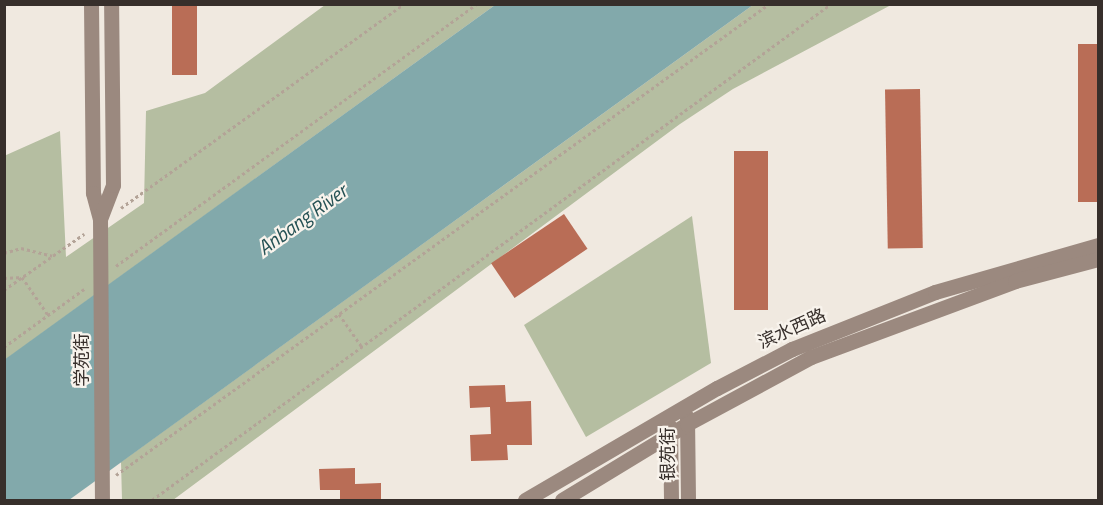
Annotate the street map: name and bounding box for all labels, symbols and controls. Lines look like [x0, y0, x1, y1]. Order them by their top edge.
water label: Anbang River [253, 179, 351, 259]
street label: 滨水西路 [755, 304, 829, 354]
street label: 学苑街 [71, 333, 93, 387]
street label: 银苑街 [657, 427, 679, 481]

